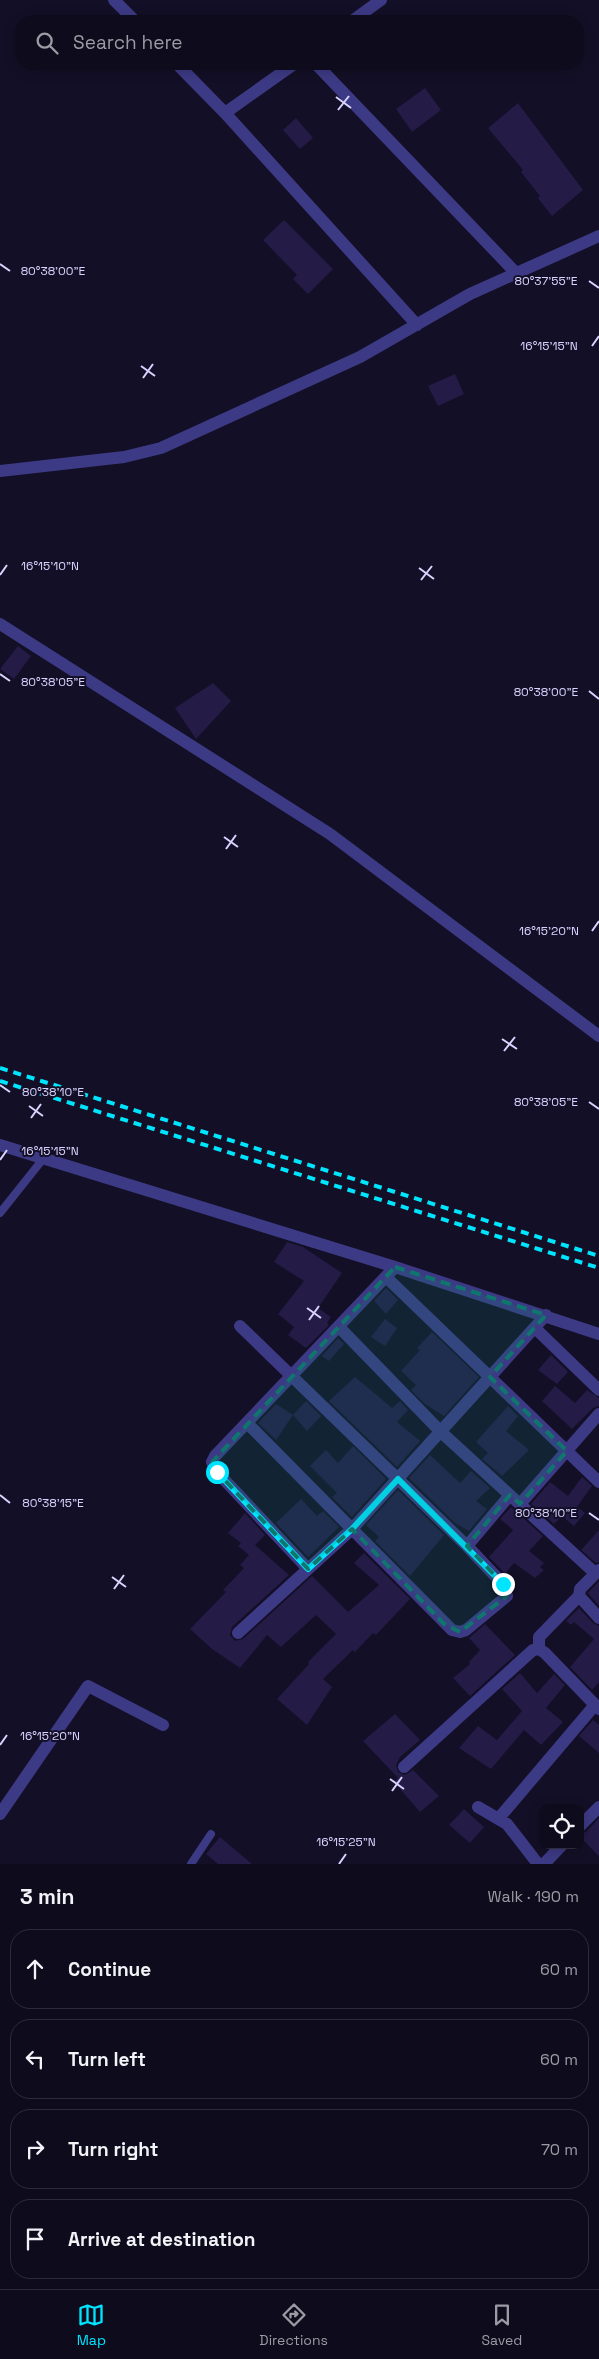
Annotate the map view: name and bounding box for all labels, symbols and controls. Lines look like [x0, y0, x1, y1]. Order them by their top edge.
search box [15, 15, 584, 70]
icon: search [33, 29, 61, 57]
text: Search here [73, 30, 183, 55]
text: 80°38'00"E [21, 263, 86, 279]
text: 80°37'55"E [514, 273, 578, 289]
text: 16°15'15"N [520, 338, 578, 354]
text: 16°15'10"N [21, 558, 79, 574]
text: 80°38'05"E [21, 674, 85, 690]
text: 80°38'00"E [514, 684, 579, 700]
text: 16°15'20"N [519, 923, 579, 939]
text: 80°38'10"E [22, 1084, 84, 1100]
text: 80°38'05"E [514, 1094, 578, 1110]
text: 16°15'15"N [21, 1143, 79, 1159]
route start [206, 1461, 229, 1484]
text: 80°38'15"E [22, 1495, 84, 1511]
text: 80°38'10"E [515, 1505, 577, 1521]
route end [492, 1573, 515, 1596]
text: 16°15'20"N [20, 1728, 80, 1744]
map controls [539, 1804, 584, 1849]
button: locate [539, 1804, 584, 1849]
text: 16°15'25"N [316, 1834, 376, 1850]
text: 3 min [20, 1883, 75, 1910]
text: Walk · 190 m [488, 1886, 579, 1907]
icon: ahead [21, 1955, 49, 1983]
text: Continue [68, 1957, 151, 1982]
text: 60 m [540, 1959, 578, 1980]
icon: left [21, 2045, 49, 2073]
text: Turn left [68, 2047, 146, 2072]
text: 60 m [540, 2049, 578, 2070]
icon: right [21, 2135, 49, 2163]
text: Turn right [68, 2137, 158, 2162]
text: 70 m [541, 2139, 578, 2160]
icon: arrive [21, 2225, 49, 2253]
text: Arrive at destination [68, 2227, 256, 2252]
tab: Map [77, 2301, 106, 2349]
tab: Directions [259, 2301, 328, 2349]
tab: Saved [481, 2301, 522, 2349]

